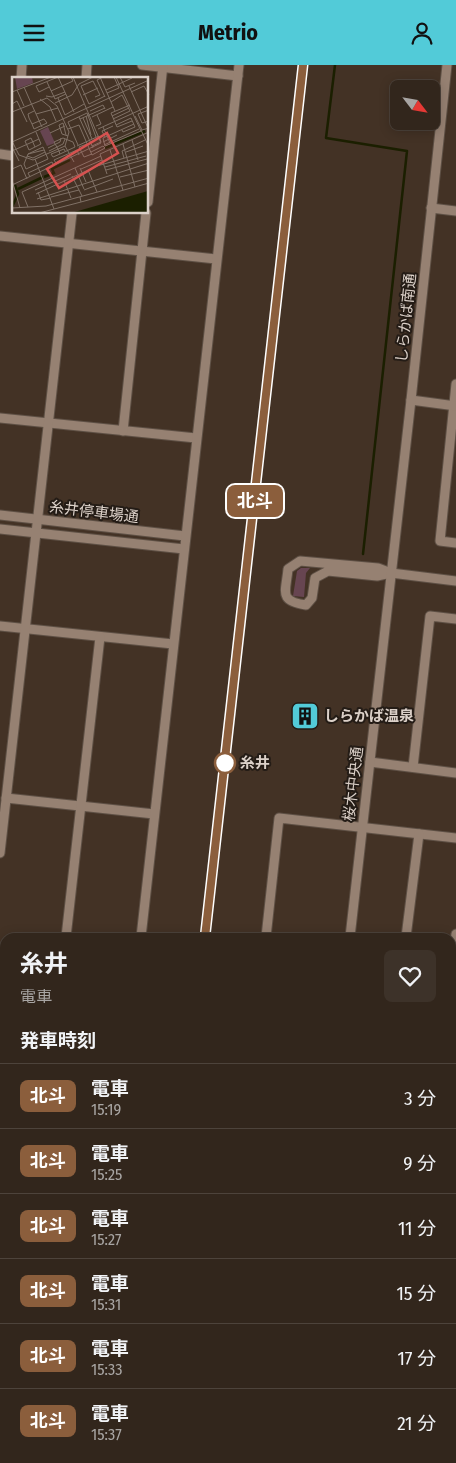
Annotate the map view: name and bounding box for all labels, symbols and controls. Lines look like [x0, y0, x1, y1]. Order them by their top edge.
icon: menu [20, 19, 48, 47]
text: Metrio [198, 19, 258, 46]
icon: person [408, 19, 436, 47]
inset map [12, 77, 149, 214]
north arrow [390, 80, 440, 130]
map controls [390, 80, 440, 130]
street label: しらかば南通 [392, 272, 420, 364]
line badge: 北斗 [232, 485, 278, 517]
text: 北斗 [237, 490, 273, 512]
street label: 糸井停車場通 [48, 498, 140, 526]
building icon: しらかば温泉 [290, 701, 320, 731]
place label: しらかば温泉 [324, 707, 414, 725]
street label: 桜木中央通 [339, 746, 367, 822]
marker: 糸井 [214, 752, 236, 774]
place label: 糸井 [240, 754, 270, 772]
text: 糸井 [20, 950, 68, 978]
button: heart [384, 950, 436, 1002]
text: 電車 [20, 987, 52, 1006]
text: 発車時刻 [20, 1029, 96, 1052]
text: 電車 [91, 1077, 129, 1100]
text: 北斗 [30, 1085, 66, 1107]
text: 3 分 [404, 1087, 436, 1110]
text: 15:19 [91, 1100, 121, 1119]
text: 電車 [91, 1142, 129, 1165]
text: 北斗 [30, 1150, 66, 1172]
text: 9 分 [403, 1152, 436, 1175]
text: 15:25 [91, 1165, 122, 1184]
text: 電車 [91, 1207, 129, 1230]
text: 北斗 [30, 1215, 66, 1237]
text: 11 分 [398, 1217, 436, 1240]
text: 15:27 [91, 1230, 121, 1249]
text: 電車 [91, 1272, 129, 1295]
text: 北斗 [30, 1280, 66, 1302]
text: 15 分 [396, 1282, 436, 1305]
text: 15:31 [91, 1295, 121, 1314]
text: 電車 [91, 1337, 129, 1360]
text: 北斗 [30, 1345, 66, 1367]
text: 17 分 [397, 1347, 436, 1370]
text: 15:33 [91, 1360, 123, 1379]
text: 電車 [91, 1402, 129, 1425]
text: 北斗 [30, 1410, 66, 1432]
text: 21 分 [397, 1412, 436, 1435]
text: 15:37 [91, 1425, 122, 1444]

